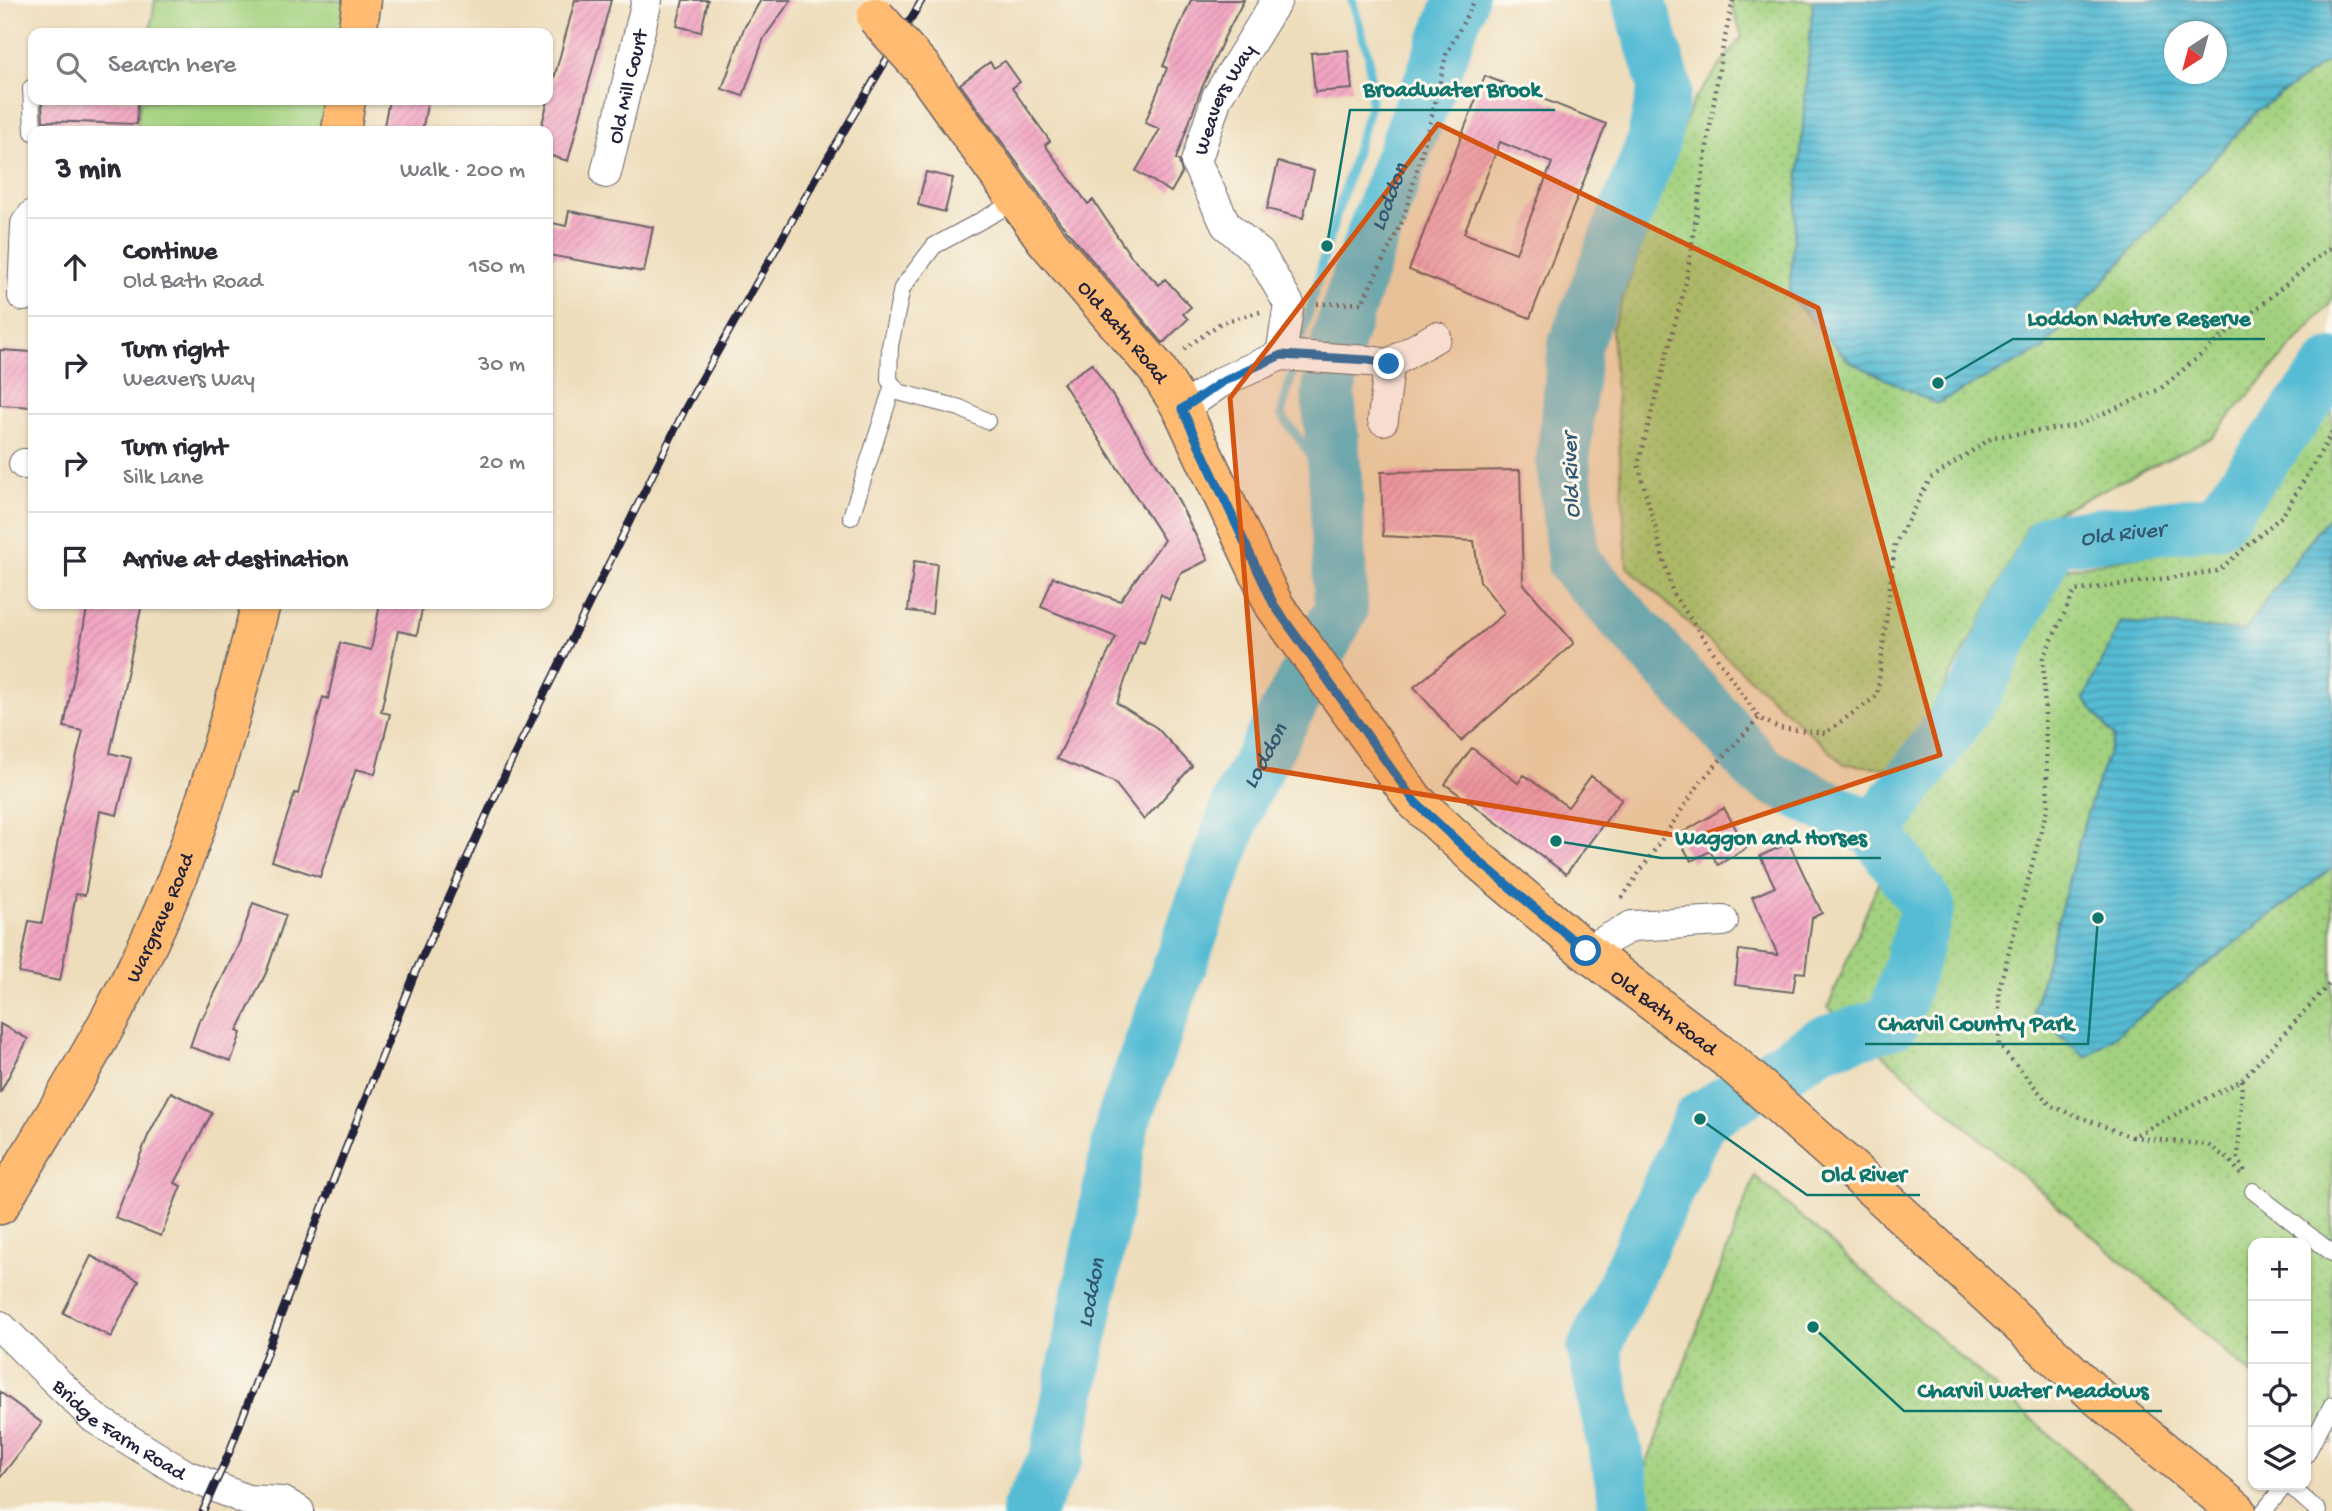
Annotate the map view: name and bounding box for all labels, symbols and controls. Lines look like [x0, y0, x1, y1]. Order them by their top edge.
north arrow [2164, 21, 2227, 84]
street label: Old Mill Court [604, 25, 656, 147]
search box [28, 28, 553, 105]
street label: Weavers Way [1190, 41, 1263, 159]
icon: search [52, 48, 90, 86]
text: Search here [108, 51, 236, 82]
callout: Broadwater Brook [1350, 66, 1555, 110]
text: Broadwater Brook [1362, 78, 1544, 105]
text: 3 min [56, 154, 121, 189]
text: Walk · 200 m [400, 158, 525, 185]
water label: Loddon [1366, 159, 1416, 235]
text: Continue [123, 238, 217, 269]
icon: ahead [56, 248, 94, 286]
text: 150 m [469, 254, 525, 281]
text: Old Bath Road [123, 269, 263, 296]
street label: Old Bath Road [1070, 277, 1173, 390]
callout: Loddon Nature Reserve [2013, 295, 2265, 339]
text: Loddon Nature Reserve [2027, 307, 2252, 334]
text: Turn right [123, 336, 227, 367]
icon: right [56, 346, 94, 384]
route end [1373, 348, 1404, 379]
text: 30 m [478, 352, 525, 379]
text: Weavers Way [123, 367, 255, 394]
water label: Old River [1557, 428, 1587, 519]
text: Turn right [123, 434, 227, 465]
icon: right [56, 444, 94, 482]
text: 20 m [479, 450, 525, 477]
text: Silk Lane [123, 465, 203, 492]
water label: Old River [2079, 517, 2171, 554]
icon: arrive [56, 542, 94, 580]
text: Arrive at destination [123, 546, 348, 577]
water label: Loddon [1238, 718, 1295, 794]
callout: Waggon and Horses [1661, 814, 1881, 858]
text: Waggon and Horses [1674, 826, 1868, 853]
street label: Wargrave Road [122, 849, 202, 988]
route start [1570, 935, 1601, 966]
street label: Old Bath Road [1604, 965, 1722, 1064]
callout: Charvil Country Park [1865, 1000, 2088, 1044]
text: Charvil Country Park [1878, 1012, 2077, 1039]
callout: Old River [1807, 1151, 1920, 1195]
text: Old River [1821, 1163, 1909, 1190]
map controls [2248, 1238, 2311, 1490]
button: + [2248, 1238, 2311, 1301]
water label: Loddon [1073, 1255, 1113, 1330]
button: − [2248, 1301, 2311, 1364]
button: locate [2248, 1364, 2311, 1427]
callout: Charvil Water Meadows [1904, 1367, 2162, 1411]
street label: Bridge Farm Road [45, 1375, 191, 1489]
text: Charvil Water Meadows [1918, 1379, 2150, 1406]
button: layers [2248, 1427, 2311, 1490]

